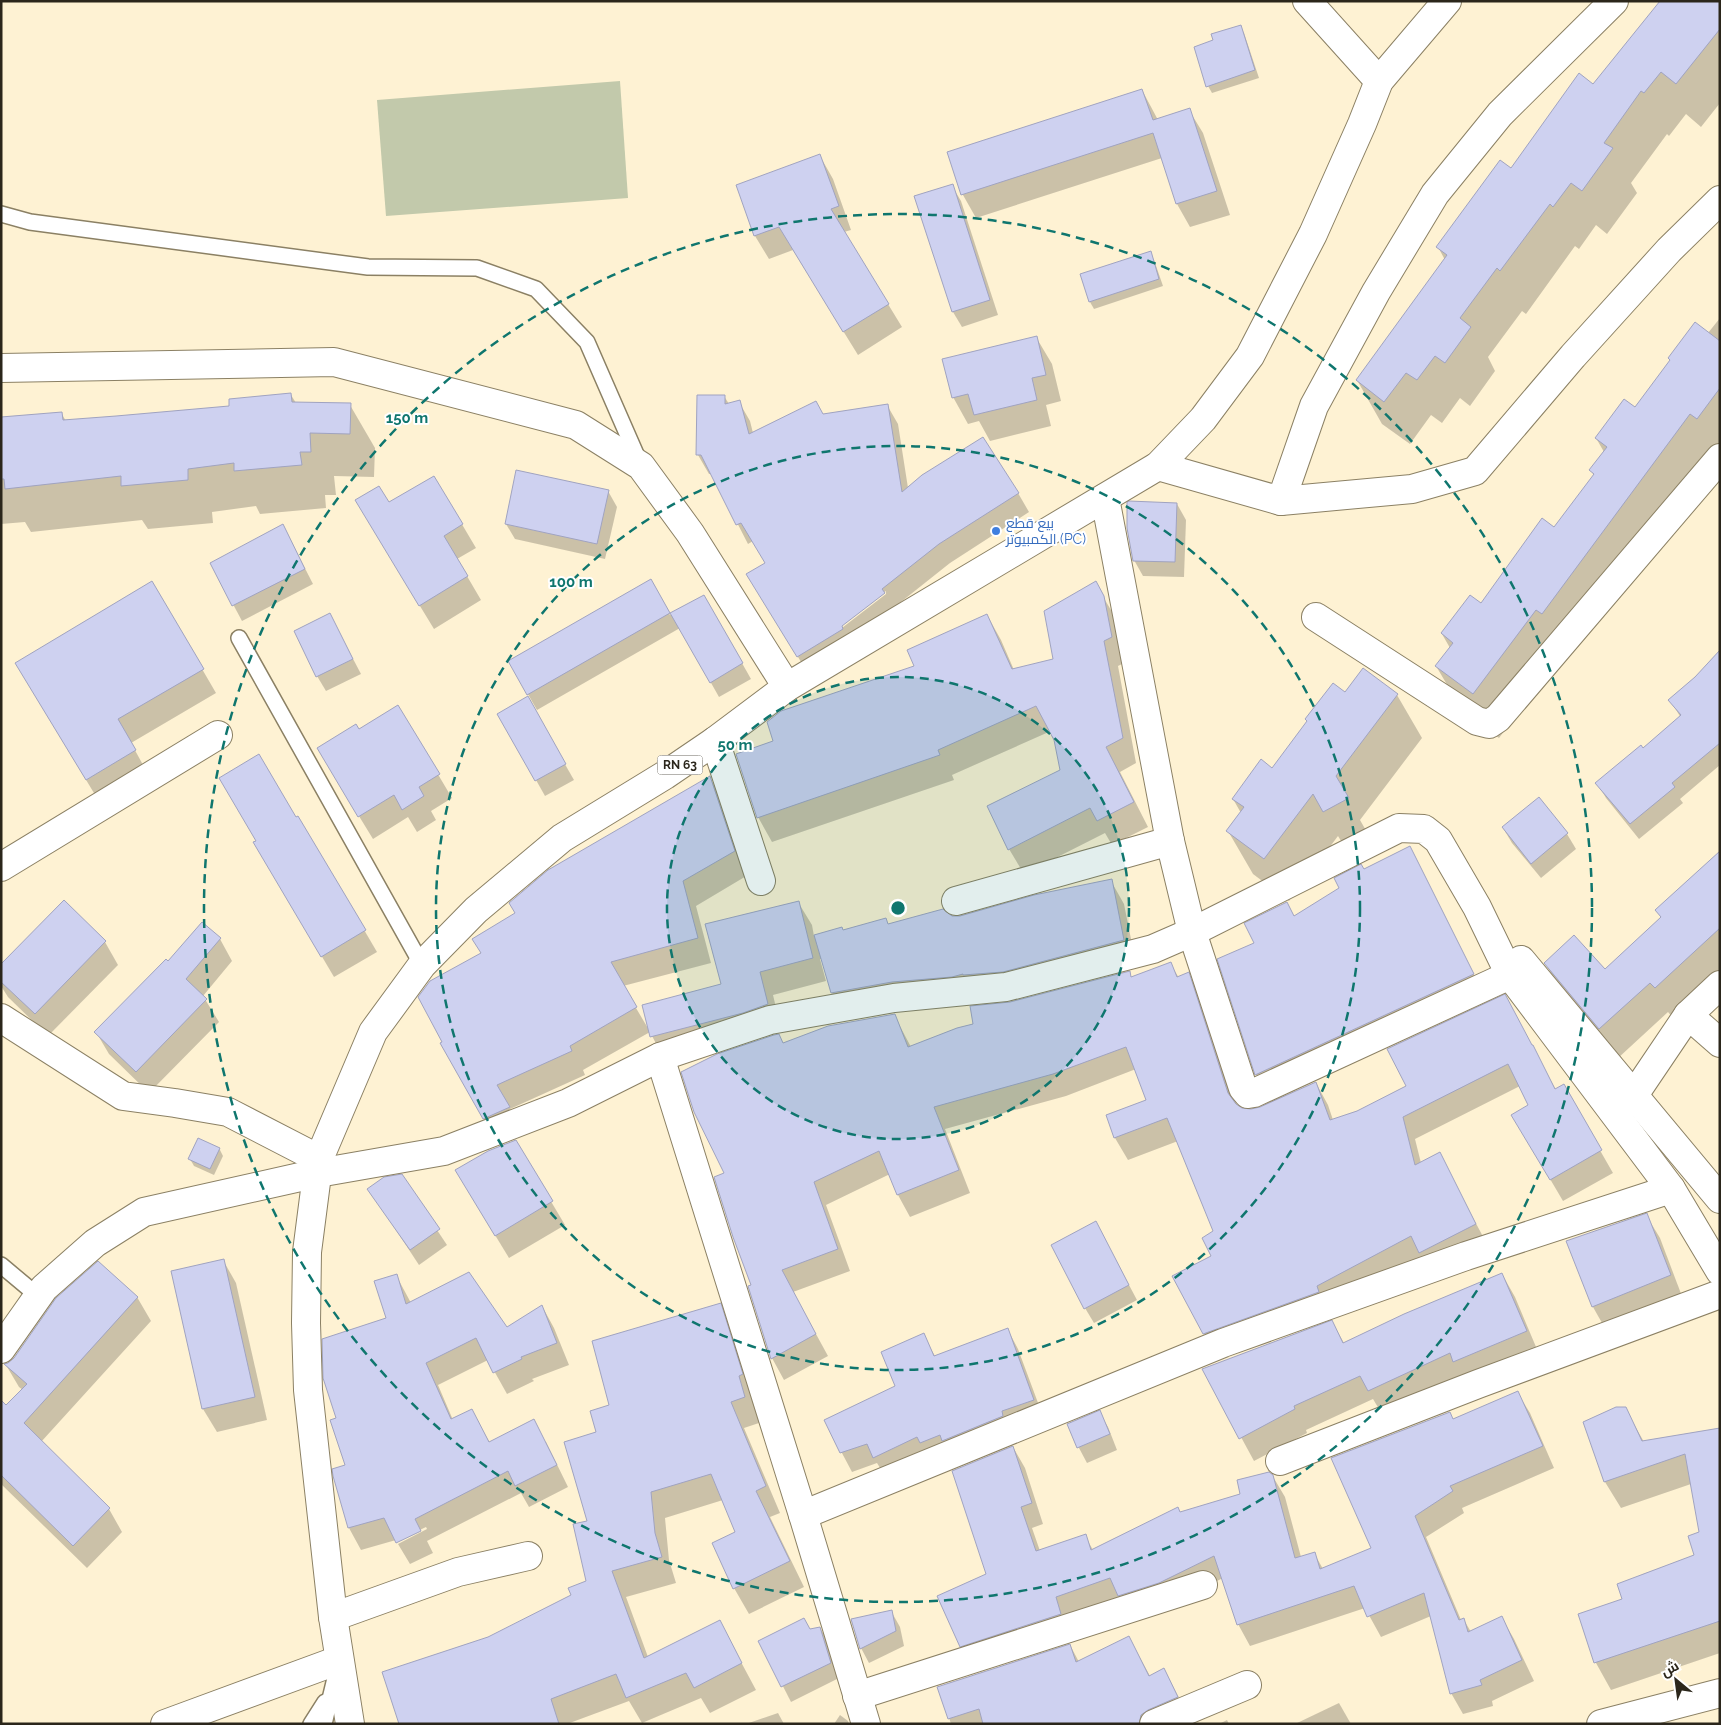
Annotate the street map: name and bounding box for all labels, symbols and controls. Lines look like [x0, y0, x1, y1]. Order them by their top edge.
text: 150 m [386, 409, 428, 427]
place label: بيع قطع الكمبيوتر (PC) [1005, 515, 1086, 547]
marker: بيع قطع الكمبيوتر (PC) [990, 525, 1002, 537]
text: 100 m [549, 573, 593, 591]
text: 50 m [717, 736, 753, 754]
road number: RN 63 [658, 756, 702, 774]
centre of rings [889, 899, 907, 917]
north arrow [1651, 1655, 1701, 1705]
text: ش [1658, 1657, 1682, 1681]

